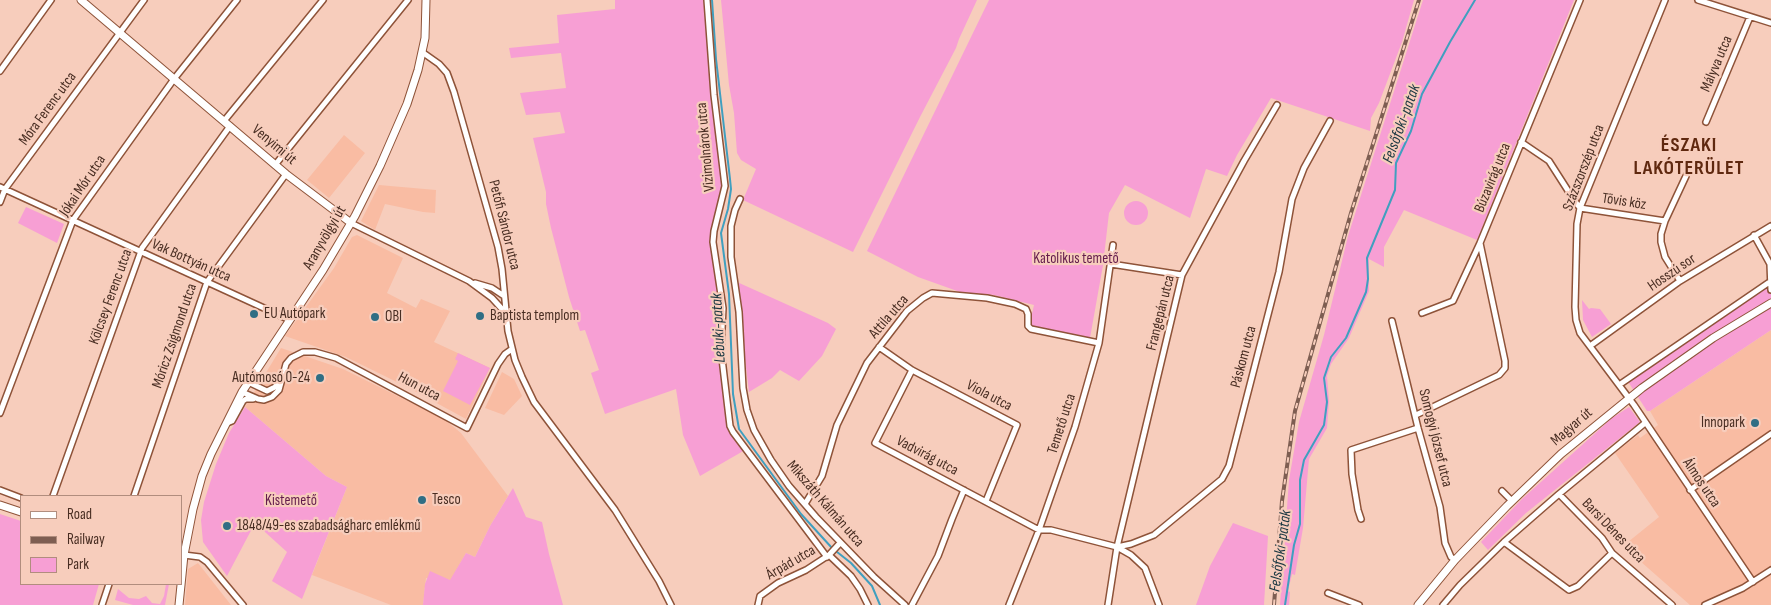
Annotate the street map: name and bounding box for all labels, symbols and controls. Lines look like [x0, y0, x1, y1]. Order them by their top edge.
street label: Mályva utca [1697, 33, 1737, 95]
street label: Móra Ferenc utca [15, 69, 81, 149]
water label: Felsőfoki-patak [1379, 82, 1425, 166]
street label: Vizimolnárok utca [693, 102, 719, 192]
street label: Venyimi út [248, 121, 300, 169]
street label: Százszorszép utca [1559, 122, 1609, 214]
district label: ÉSZAKI LAKÓTERÜLET [1632, 134, 1746, 181]
street label: Búzavirág utca [1471, 141, 1515, 215]
street label: Jókai Mór utca [56, 152, 110, 220]
street label: Petőfi Sándor utca [484, 178, 524, 272]
street label: Tövis köz [1601, 190, 1647, 214]
street label: Aranyvölgyi út [299, 203, 351, 273]
street label: Vak Bottyán utca [149, 236, 233, 286]
street label: Kölcsey Ferenc utca [85, 247, 137, 347]
park label: Katolikus temető [1033, 250, 1119, 268]
street label: Hosszú sor [1644, 250, 1700, 296]
street label: Frangepán utca [1143, 273, 1179, 353]
street label: Móricz Zsigmond utca [149, 281, 201, 391]
street label: Attila utca [865, 292, 913, 342]
water label: Lebuki-patak [708, 293, 730, 363]
place label: EU Autópark [264, 305, 325, 323]
place label: Baptista templom [490, 307, 579, 325]
marker: EU Autópark [248, 308, 260, 320]
place label: OBI [385, 308, 402, 326]
marker: Baptista templom [474, 310, 486, 322]
marker: OBI [369, 311, 381, 323]
street label: Páskom utca [1227, 324, 1261, 390]
street label: Hun utca [395, 368, 443, 406]
place label: Autómosó 0-24 [232, 369, 310, 387]
marker: Autómosó 0-24 [314, 372, 326, 384]
street label: Viola utca [963, 377, 1015, 415]
street label: Somogyi József utca [1414, 387, 1456, 489]
street label: Temető utca [1044, 392, 1080, 456]
street label: Magyar út [1547, 404, 1597, 450]
place label: Innopark [1701, 414, 1745, 432]
marker: Innopark [1749, 417, 1761, 429]
street label: Vadvirág utca [893, 432, 961, 480]
street label: Álmos utca [1678, 455, 1724, 511]
street label: Mikszáth Kálmán utca [783, 457, 867, 551]
place label: Tesco [432, 491, 461, 509]
park label: Kistemető [265, 492, 317, 510]
marker: Tesco [416, 494, 428, 506]
legend [20, 495, 182, 585]
street label: Barsi Dénes utca [1578, 495, 1648, 567]
text: Road [67, 505, 92, 524]
water label: Felsőfoki-patak [1266, 509, 1296, 593]
place label: 1848/49-es szabadságharc emlékmű [237, 517, 421, 535]
marker: 1848/49-es szabadságharc emlékmű [221, 520, 233, 532]
text: Railway [67, 530, 105, 549]
street label: Árpád utca [763, 542, 819, 584]
text: Park [67, 555, 89, 574]

